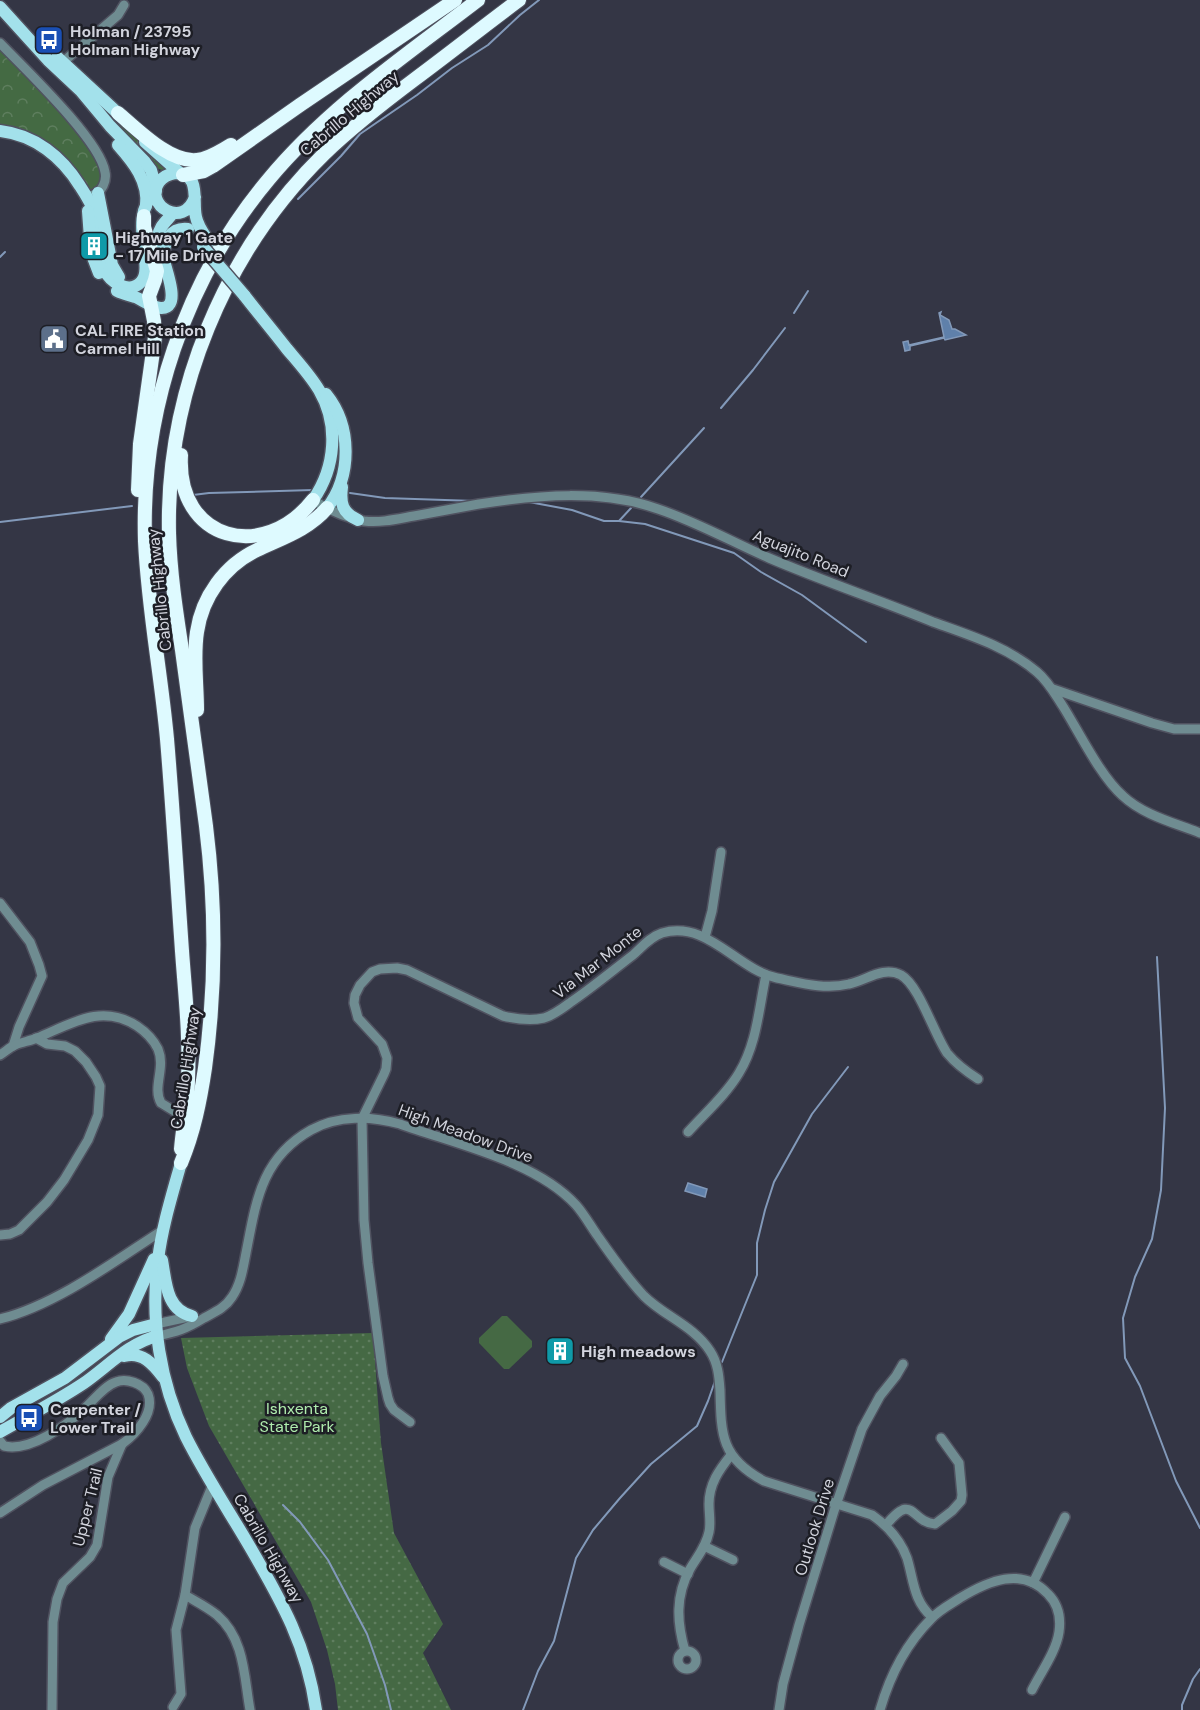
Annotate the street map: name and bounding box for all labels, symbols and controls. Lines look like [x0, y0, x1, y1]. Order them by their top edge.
place label: Holman / 23795 Holman Highway [70, 21, 201, 60]
bus stop icon: Holman / 23795 Holman Highway [33, 24, 65, 56]
street label: Cabrillo Highway [295, 66, 403, 161]
place label: Highway 1 Gate - 17 Mile Drive [115, 227, 233, 266]
building icon: Highway 1 Gate - 17 Mile Drive [78, 230, 110, 262]
place label: CAL FIRE Station Carmel Hill [75, 320, 204, 359]
public building icon: CAL FIRE Station Carmel Hill [38, 323, 70, 355]
street label: Aguajito Road [749, 525, 852, 582]
street label: Cabrillo Highway [143, 528, 176, 652]
street label: Via Mar Monte [549, 921, 646, 1004]
street label: Cabrillo Highway [166, 1006, 205, 1130]
street label: High Meadow Drive [396, 1099, 536, 1168]
building icon: High meadows [544, 1335, 576, 1367]
place label: High meadows [581, 1341, 696, 1362]
park label: Ishxenta State Park [259, 1398, 335, 1437]
place label: Carpenter / Lower Trail [50, 1399, 141, 1438]
bus stop icon: Carpenter / Lower Trail [13, 1402, 45, 1434]
street label: Upper Trail [68, 1466, 107, 1548]
street label: Outlook Drive [790, 1476, 839, 1578]
street label: Cabrillo Highway [229, 1490, 308, 1607]

